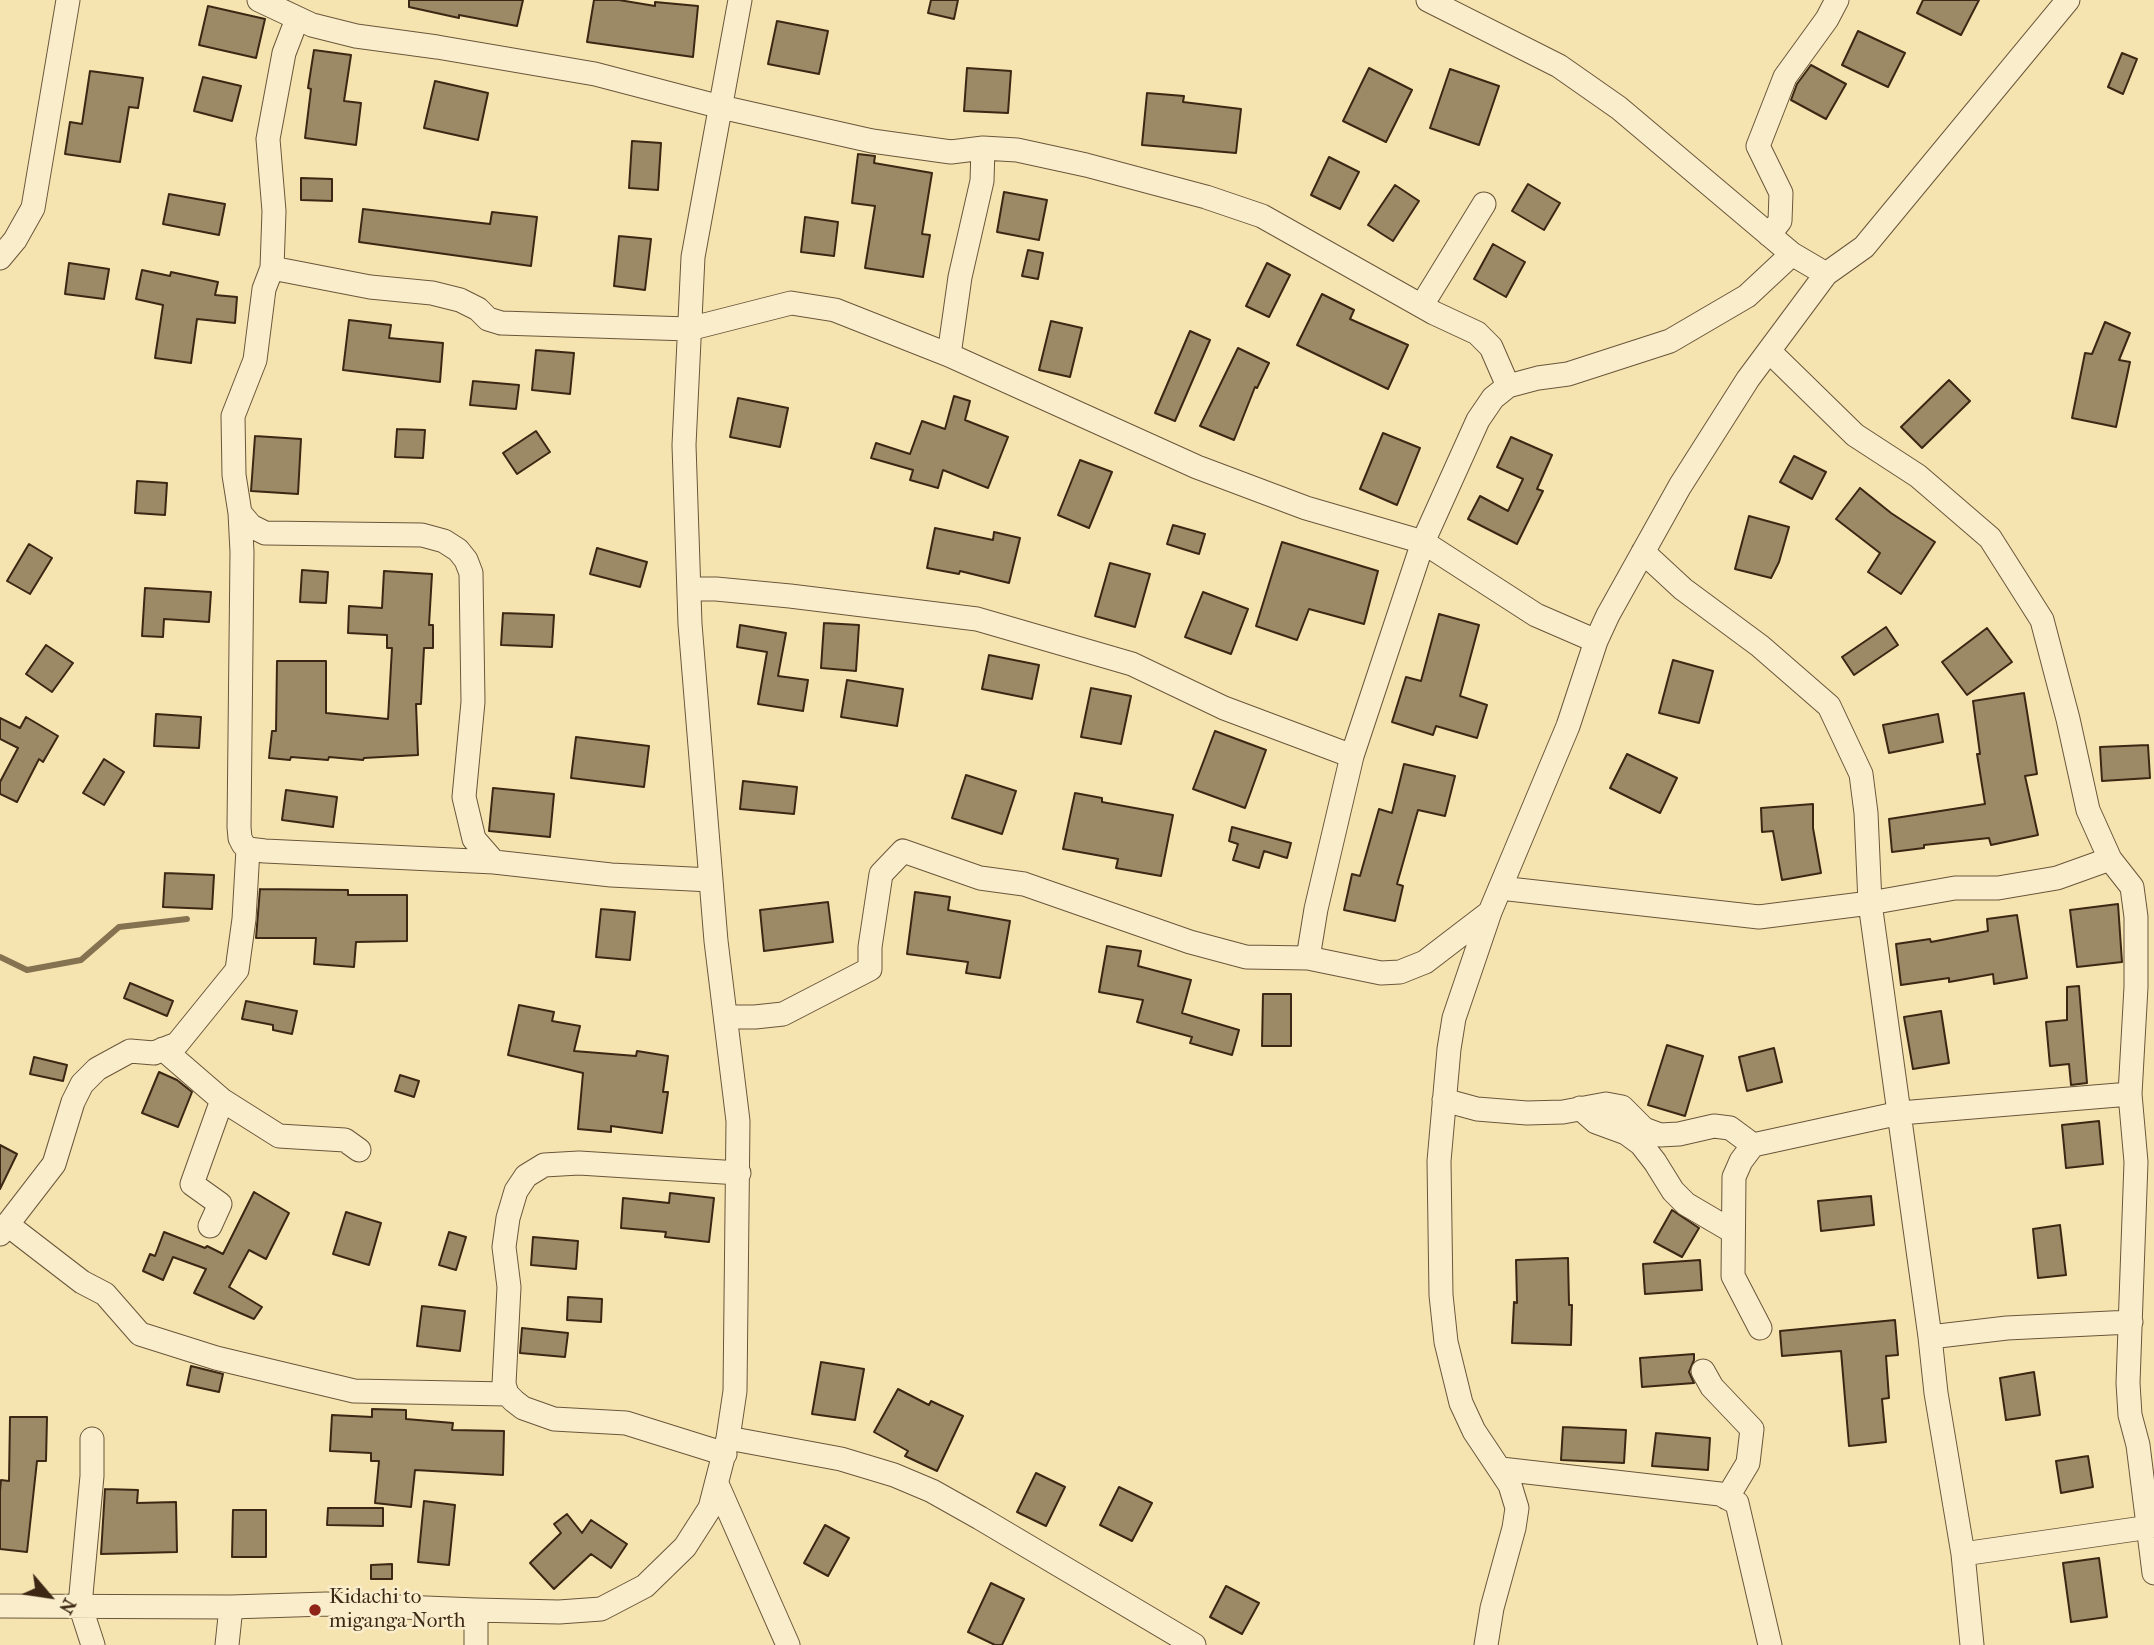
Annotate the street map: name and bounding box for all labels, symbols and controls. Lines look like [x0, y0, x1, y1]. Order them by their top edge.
north arrow [14, 1561, 84, 1631]
place label: Kidachi to miganga North [329, 1585, 466, 1635]
text: N [54, 1595, 80, 1618]
marker: Kidachi to miganga North [307, 1602, 323, 1618]

